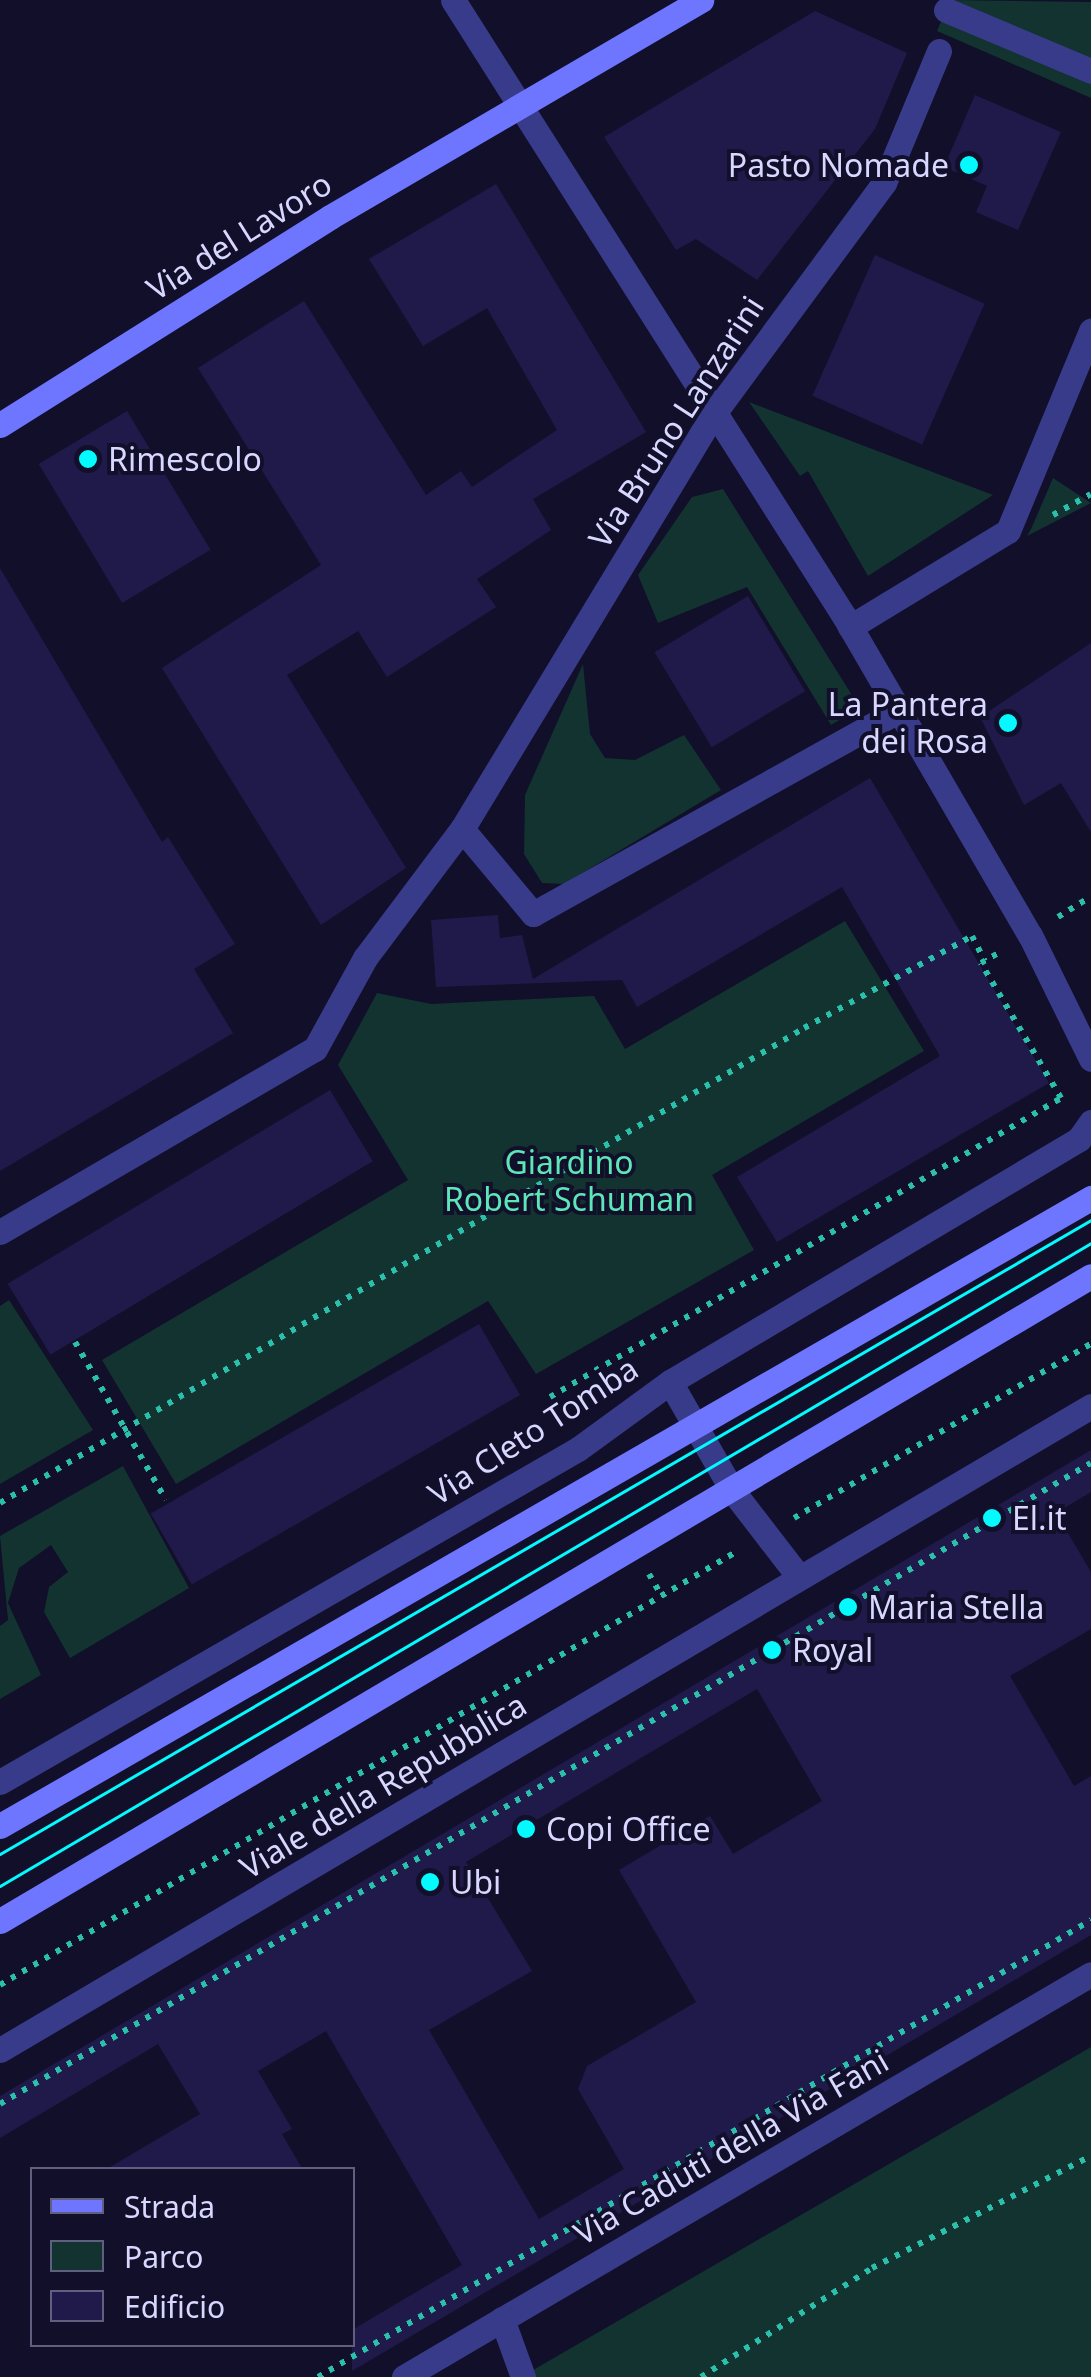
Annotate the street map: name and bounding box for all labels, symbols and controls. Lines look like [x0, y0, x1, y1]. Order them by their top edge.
place label: Pasto Nomade [728, 146, 949, 184]
marker: Pasto Nomade [958, 154, 980, 176]
street label: Via del Lavoro [140, 164, 338, 308]
street label: Via Bruno Lanzarini [580, 289, 772, 555]
place label: Rimescolo [108, 440, 262, 478]
marker: Rimescolo [77, 448, 99, 470]
place label: La Pantera dei Rosa [828, 686, 988, 761]
marker: La Pantera dei Rosa [997, 712, 1019, 734]
park label: Giardino Robert Schuman [444, 1144, 694, 1219]
street label: Via Cleto Tomba [421, 1349, 645, 1513]
place label: El.it [1012, 1499, 1066, 1537]
marker: El.it [981, 1507, 1003, 1529]
place label: Maria Stella [868, 1588, 1044, 1626]
marker: Maria Stella [837, 1596, 859, 1618]
place label: Royal [792, 1631, 873, 1669]
marker: Royal [761, 1639, 783, 1661]
street label: Viale della Repubblica [233, 1685, 533, 1887]
place label: Copi Office [546, 1810, 711, 1848]
marker: Copi Office [515, 1818, 537, 1840]
place label: Ubi [450, 1863, 501, 1901]
marker: Ubi [419, 1871, 441, 1893]
street label: Via Caduti della Via Fani [567, 2041, 895, 2253]
legend [30, 2167, 355, 2347]
text: Strada [124, 2186, 215, 2227]
text: Parco [124, 2236, 203, 2277]
text: Edificio [124, 2286, 225, 2327]

